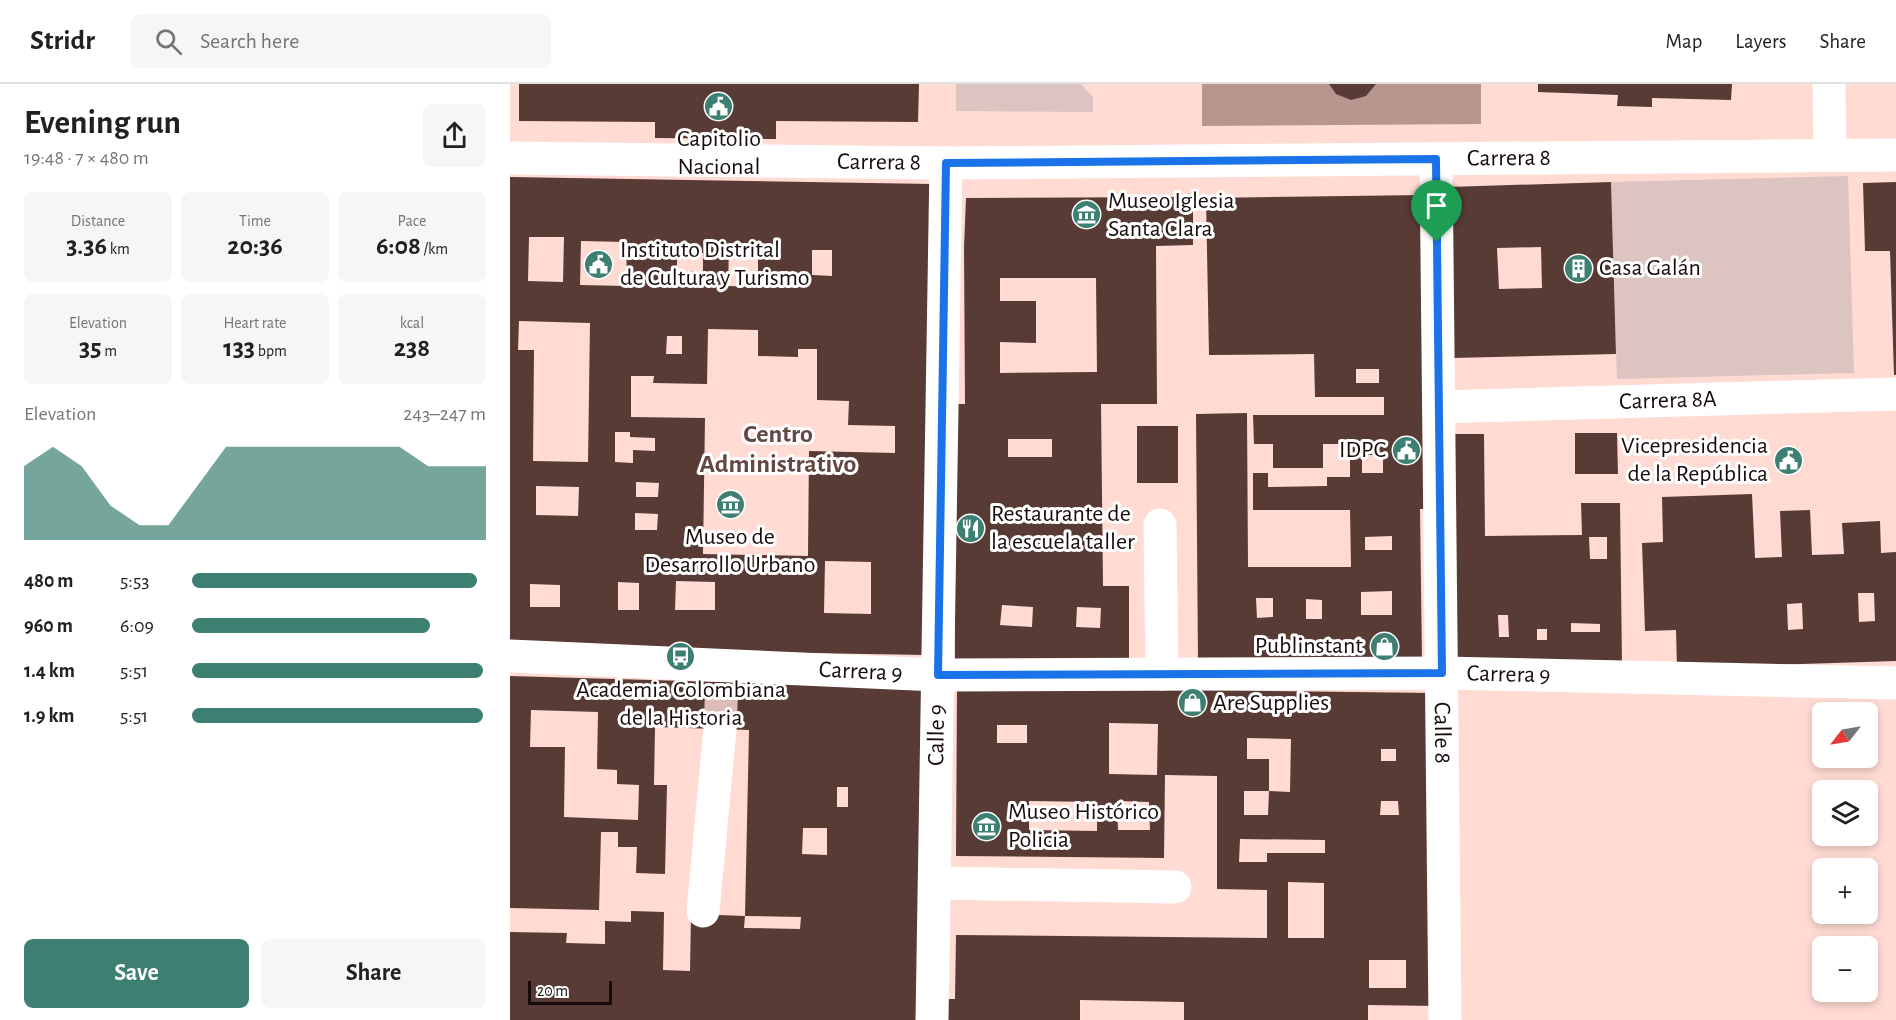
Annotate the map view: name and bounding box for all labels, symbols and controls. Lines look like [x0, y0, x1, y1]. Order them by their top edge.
search box [131, 14, 551, 68]
icon: search [152, 25, 185, 58]
text: Stridr [30, 27, 95, 55]
text: Search here [200, 30, 299, 52]
text: Map [1666, 31, 1702, 52]
text: Layers [1735, 31, 1786, 52]
text: Share [1819, 31, 1866, 52]
public building icon: Capitolio Nacional [703, 90, 735, 122]
button: share [423, 104, 486, 167]
text: Evening run [24, 107, 181, 140]
place label: Capitolio Nacional [677, 127, 761, 179]
street label: Carrera 8 [1467, 146, 1551, 171]
text: 19:48 · 7 × 480 m [24, 148, 149, 168]
street label: Carrera 8 [837, 150, 921, 175]
pin [1411, 180, 1462, 242]
place label: Museo Iglesia Santa Clara [1108, 189, 1235, 241]
icon: arrive [1420, 189, 1453, 222]
museum icon: Museo Iglesia Santa Clara [1071, 199, 1103, 231]
text: Distance [71, 213, 125, 229]
text: Time [239, 213, 271, 229]
text: Pace [398, 213, 426, 229]
text: 3.36 [66, 233, 107, 259]
text: 20:36 [227, 233, 283, 259]
text: 6:08 [376, 233, 421, 259]
place label: Instituto Distrital de Cultura y Turismo [620, 238, 810, 290]
text: km [107, 241, 130, 257]
text: /km [421, 241, 448, 257]
public building icon: Instituto Distrital de Cultura y Turismo [583, 248, 615, 280]
building icon: Casa Galán [1562, 252, 1594, 284]
place label: Casa Galán [1599, 256, 1701, 280]
text: Elevation [69, 315, 127, 331]
text: Heart rate [224, 315, 286, 331]
text: kcal [400, 315, 424, 331]
text: 35 [79, 335, 102, 361]
text: 133 [223, 335, 255, 361]
text: 238 [394, 335, 430, 361]
text: m [102, 343, 117, 359]
text: bpm [255, 343, 287, 359]
street label: Carrera 8A [1619, 387, 1717, 414]
text: Elevation [24, 404, 96, 424]
text: 243–247 m [403, 404, 486, 424]
district label: Centro Administrativo [700, 421, 857, 477]
public building icon: IDPC [1391, 434, 1423, 466]
place label: Vicepresidencia de la República [1621, 434, 1768, 486]
place label: IDPC [1339, 438, 1386, 462]
public building icon: Vicepresidencia de la República [1773, 444, 1805, 476]
museum icon: Museo de Desarrollo Urbano [714, 488, 746, 520]
place label: Restaurante de la escuela taller [991, 502, 1135, 554]
restaurant icon: Restaurante de la escuela taller [954, 512, 986, 544]
place label: Museo de Desarrollo Urbano [645, 525, 815, 577]
text: 480 m [24, 571, 74, 591]
text: 5:53 [120, 571, 150, 591]
text: 960 m [24, 616, 73, 636]
text: 6:09 [120, 616, 154, 636]
shop icon: Publinstant [1368, 630, 1400, 662]
place label: Publinstant [1255, 634, 1363, 658]
bus stop icon: Academia Colombiana de la Historia [665, 641, 697, 673]
street label: Carrera 9 [818, 658, 903, 685]
text: 1.4 km [24, 661, 75, 681]
text: 5:51 [120, 661, 148, 681]
street label: Carrera 9 [1466, 662, 1551, 687]
place label: Academia Colombiana de la Historia [576, 678, 786, 730]
shop icon: Are Supplies [1176, 687, 1208, 719]
place label: Are Supplies [1213, 691, 1329, 715]
street label: Calle 8 [1430, 702, 1454, 764]
north arrow [1812, 702, 1878, 768]
map controls [1812, 702, 1878, 1002]
street label: Calle 9 [924, 704, 949, 766]
text: 1.9 km [24, 706, 75, 726]
text: 5:51 [120, 706, 148, 726]
button: layers [1812, 780, 1878, 846]
place label: Museo Histórico Policia [1008, 800, 1159, 852]
museum icon: Museo Histórico Policia [971, 810, 1003, 842]
button: + [1812, 858, 1878, 924]
button: − [1812, 936, 1878, 1002]
button: Save [24, 939, 249, 1008]
button: Share [261, 939, 486, 1008]
scale bar [528, 978, 612, 1006]
text: 20 m [537, 983, 568, 999]

